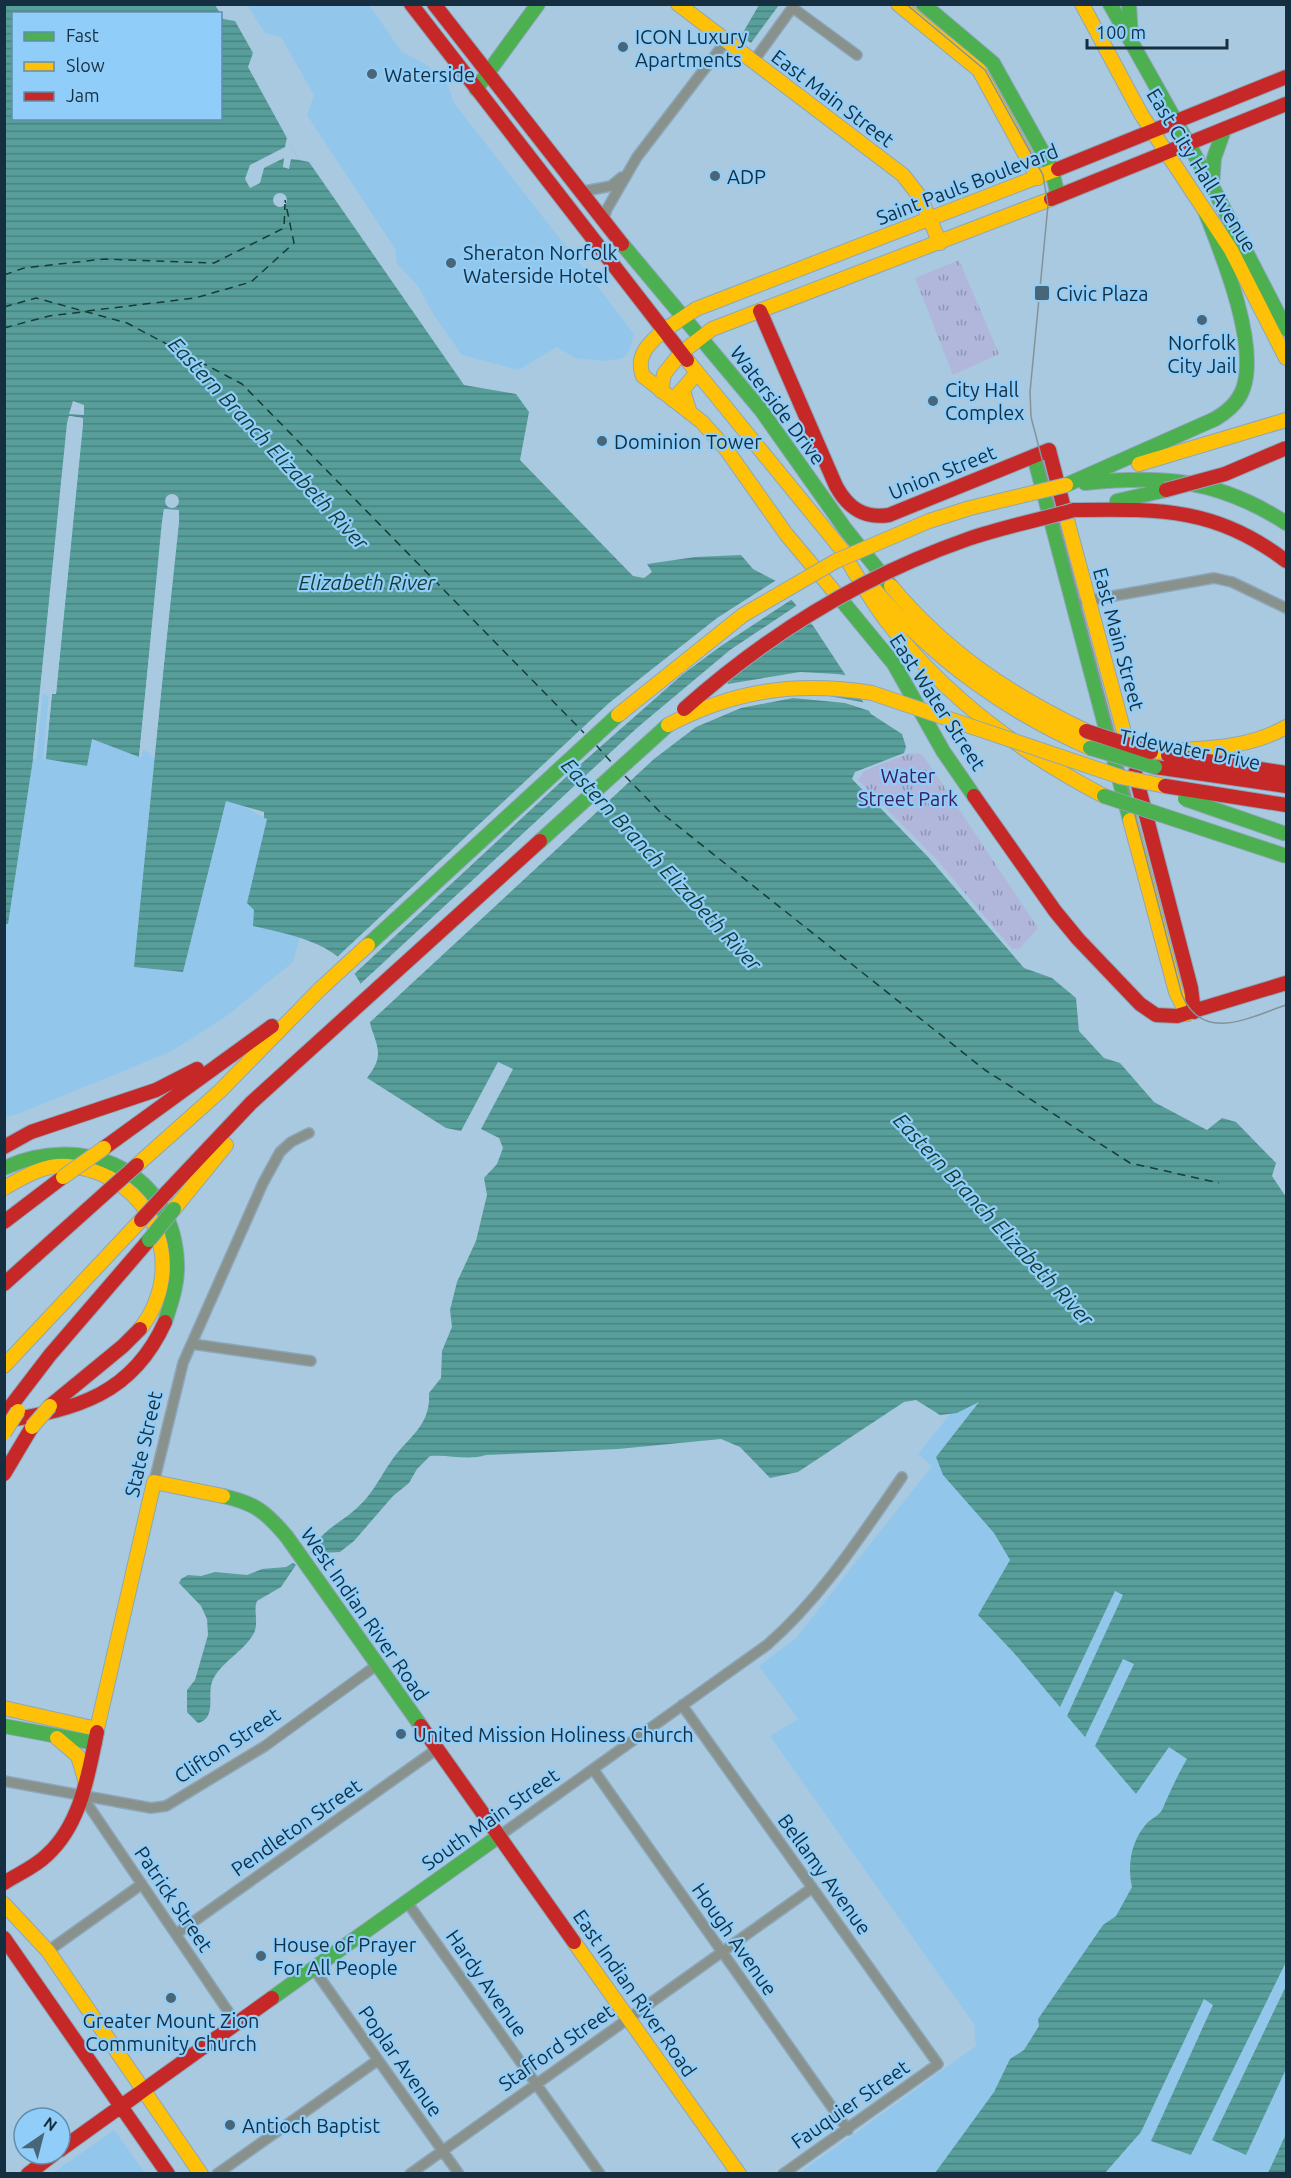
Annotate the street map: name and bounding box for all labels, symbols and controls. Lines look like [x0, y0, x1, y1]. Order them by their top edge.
legend [12, 12, 222, 120]
scale bar [1087, 12, 1226, 50]
text: 100 m [1096, 22, 1146, 42]
text: Fast [66, 25, 99, 45]
place label: ICON Luxury Apartments [635, 25, 748, 71]
marker: ICON Luxury Apartments [616, 40, 630, 54]
street label: East Main Street [767, 45, 899, 151]
text: Slow [66, 55, 105, 75]
place label: Waterside [384, 63, 475, 86]
marker: Waterside [365, 67, 379, 81]
street label: East City Hall Avenue [1142, 84, 1262, 256]
text: Jam [66, 85, 100, 105]
street label: Saint Pauls Boulevard [873, 139, 1061, 229]
place label: ADP [727, 165, 766, 188]
marker: ADP [708, 169, 722, 183]
place label: Sheraton Norfolk Waterside Hotel [463, 241, 618, 287]
marker: Sheraton Norfolk Waterside Hotel [444, 256, 458, 270]
place label: Civic Plaza [1056, 282, 1149, 305]
marker: Civic Plaza [1033, 284, 1051, 302]
marker: Norfolk City Jail [1195, 313, 1209, 327]
place label: Norfolk City Jail [1167, 331, 1237, 377]
water label: Eastern Branch Elizabeth River [164, 332, 375, 555]
street label: Waterside Drive [726, 341, 830, 469]
place label: City Hall Complex [945, 378, 1024, 424]
marker: City Hall Complex [926, 394, 940, 408]
place label: Dominion Tower [614, 430, 762, 453]
marker: Dominion Tower [595, 434, 609, 448]
street label: Union Street [885, 440, 999, 504]
street label: East Main Street [1089, 565, 1149, 713]
water label: Elizabeth River [299, 570, 436, 594]
street label: East Water Street [885, 630, 991, 775]
street label: Tidewater Drive [1117, 724, 1263, 774]
water label: Eastern Branch Elizabeth River [557, 753, 768, 976]
park label: Water Street Park [858, 764, 958, 810]
water label: Eastern Branch Elizabeth River [889, 1108, 1100, 1331]
street label: State Street [120, 1389, 166, 1499]
street label: West Indian River Road [296, 1523, 434, 1705]
street label: Clifton Street [170, 1702, 284, 1788]
place label: United Mission Holiness Church [413, 1723, 694, 1746]
marker: United Mission Holiness Church [394, 1727, 408, 1741]
street label: South Main Street [417, 1763, 563, 1875]
street label: Pendleton Street [227, 1774, 366, 1880]
street label: Bellamy Avenue [774, 1809, 876, 1939]
street label: Patrick Street [130, 1842, 218, 1956]
street label: Hough Avenue [688, 1878, 782, 2000]
street label: East Indian River Road [569, 1905, 701, 2081]
street label: Hardy Avenue [442, 1925, 532, 2041]
place label: House of Prayer For All People [273, 1933, 417, 1979]
marker: House of Prayer For All People [254, 1949, 268, 1963]
marker: Greater Mount Zion Community Church [164, 1991, 178, 2005]
street label: Stafford Street [494, 1999, 618, 2095]
street label: Poplar Avenue [354, 2001, 448, 2121]
place label: Greater Mount Zion Community Church [82, 2009, 260, 2055]
street label: Fauquier Street [787, 2055, 913, 2153]
north arrow [12, 2106, 72, 2166]
text: N [41, 2113, 61, 2135]
place label: Antioch Baptist [242, 2114, 380, 2137]
marker: Antioch Baptist [223, 2118, 237, 2132]

